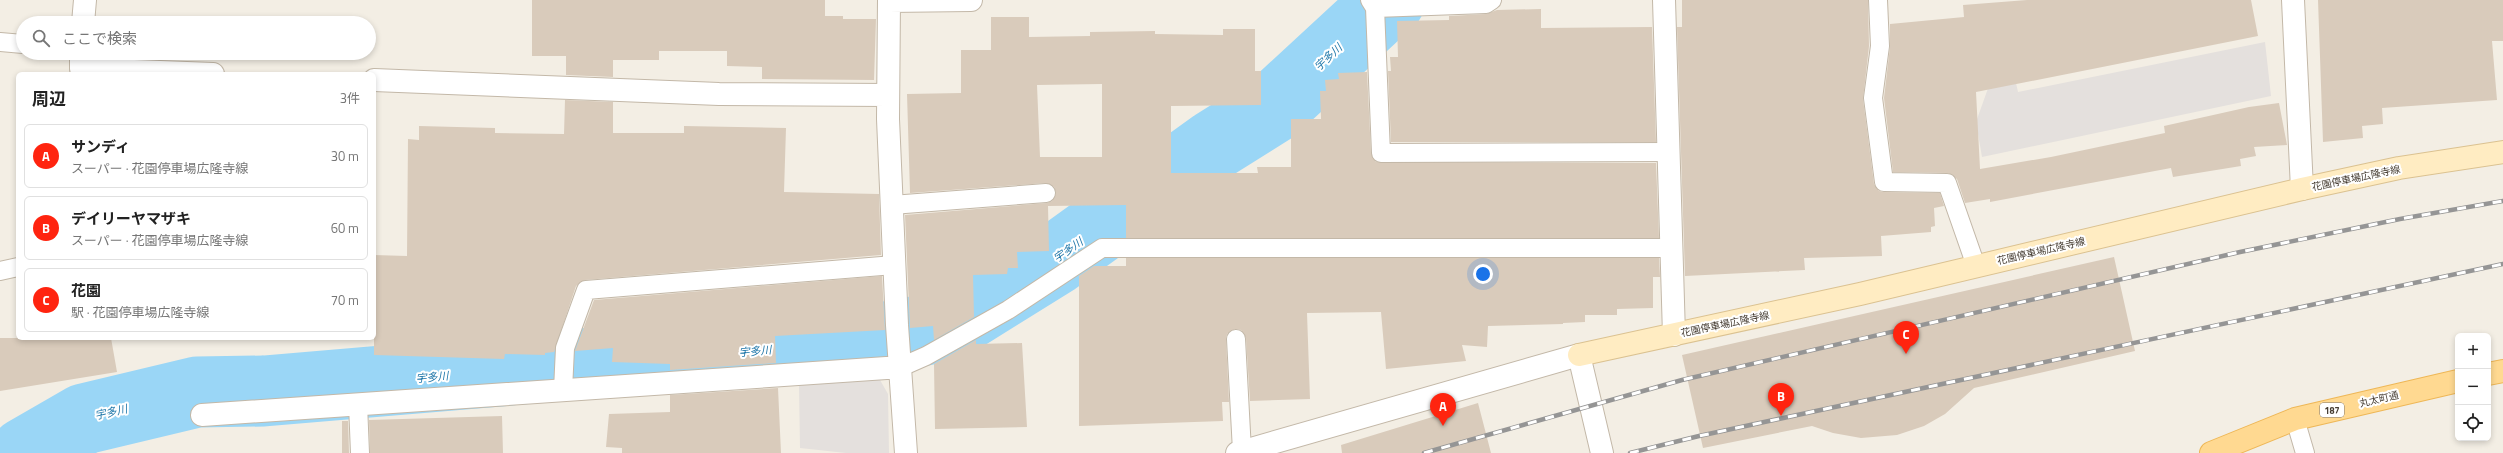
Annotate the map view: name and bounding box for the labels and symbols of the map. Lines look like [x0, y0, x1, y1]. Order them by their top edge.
water label: 宇多川 [1310, 39, 1346, 74]
street label: 花園停車場広隆寺線 [2310, 161, 2402, 195]
water label: 宇多川 [1050, 233, 1087, 266]
street label: 花園停車場広隆寺線 [1995, 234, 2087, 268]
your location [1473, 264, 1493, 284]
street label: 花園停車場広隆寺線 [1679, 307, 1771, 341]
pin: C [1893, 321, 1919, 354]
water label: 宇多川 [738, 342, 773, 360]
water label: 宇多川 [415, 368, 450, 386]
pin: B [1768, 383, 1794, 416]
street label: 丸太町通 [2358, 387, 2400, 411]
pin: A [1430, 393, 1456, 426]
water label: 宇多川 [93, 400, 130, 424]
road number: 187 [2320, 403, 2344, 417]

